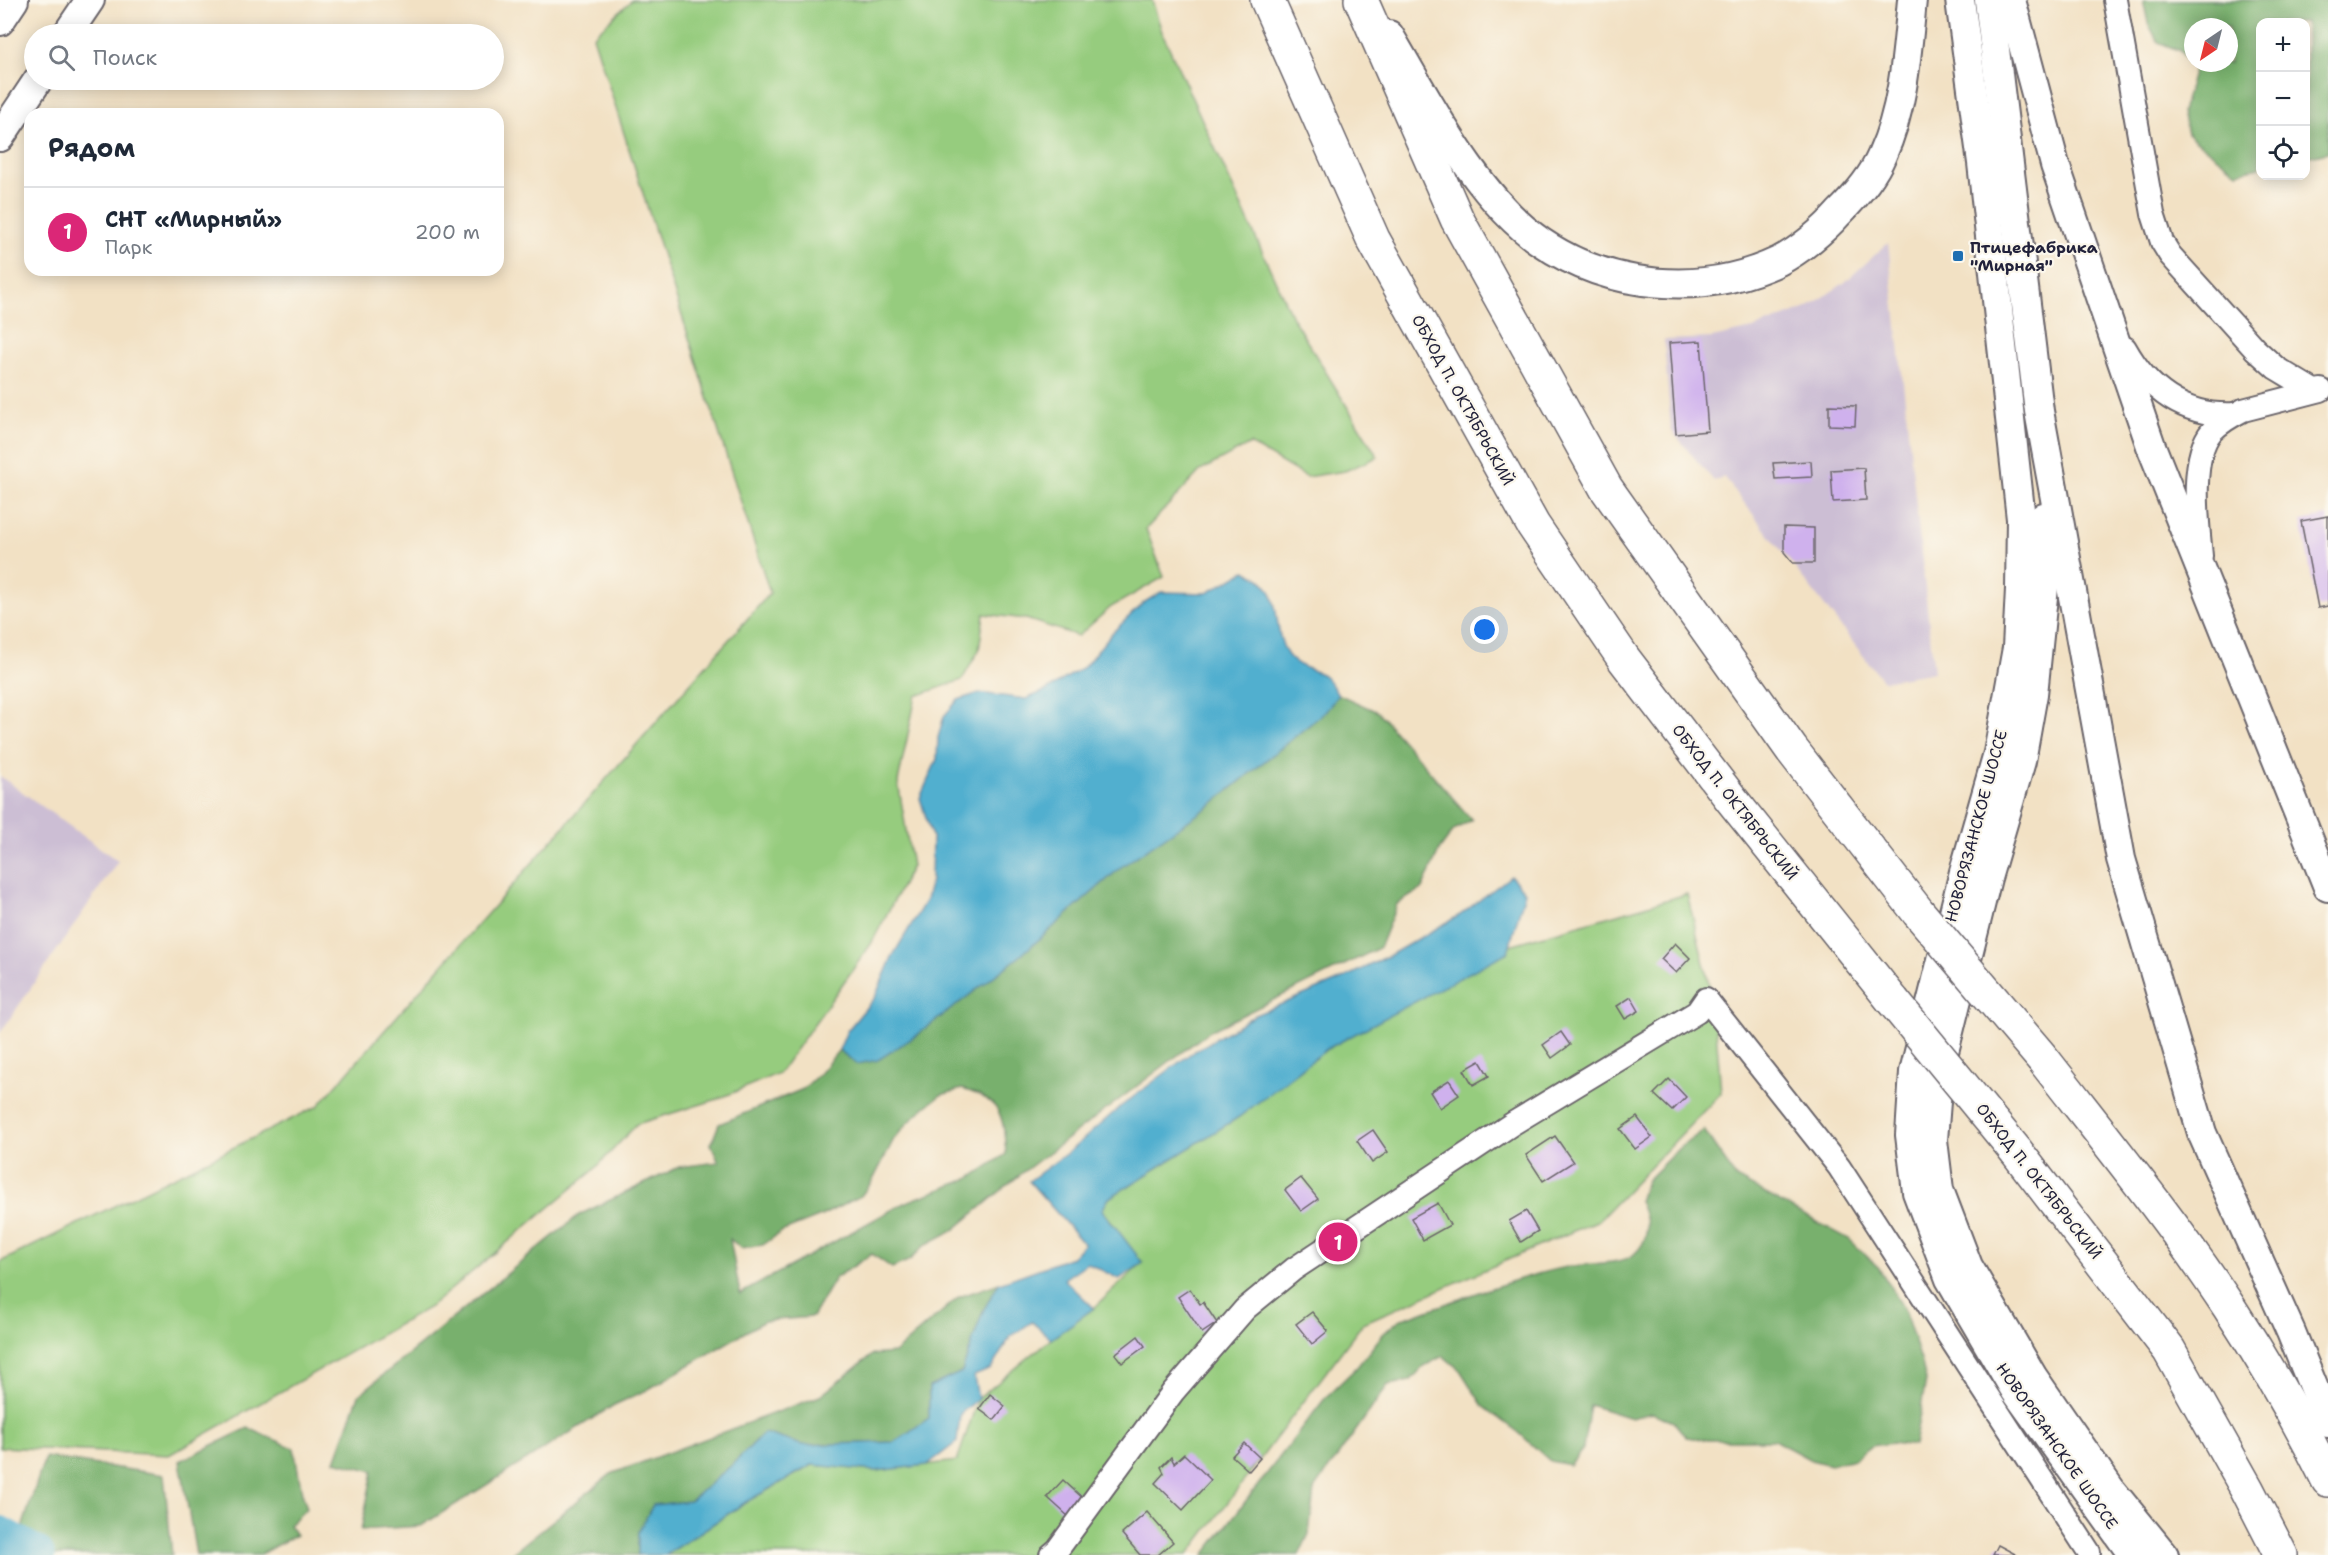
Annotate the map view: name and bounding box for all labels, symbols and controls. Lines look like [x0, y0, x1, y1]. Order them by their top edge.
north arrow [2184, 18, 2238, 72]
map controls [2256, 18, 2310, 180]
button: + [2256, 18, 2310, 72]
search box [24, 24, 504, 90]
icon: search [45, 41, 78, 74]
text: Поиск [93, 43, 157, 72]
button: − [2256, 72, 2310, 126]
button: locate [2256, 126, 2310, 180]
text: Рядом [48, 130, 135, 165]
text: СНТ «Мирный» [105, 205, 282, 234]
text: 1 [63, 219, 72, 245]
text: 200 m [415, 219, 480, 245]
text: Парк [105, 234, 152, 260]
place label: Птицефабрика "Мирная" [1970, 237, 2098, 276]
marker: Птицефабрика "Мирная" [1951, 249, 1965, 263]
street label: ОБХОД П. ОКТЯБРЬСКИЙ [1407, 311, 1519, 489]
your location [1470, 615, 1499, 644]
street label: ОБХОД П. ОКТЯБРЬСКИЙ [1667, 720, 1803, 884]
street label: НОВОРЯЗАНСКОЕ ШОССЕ [1940, 727, 2012, 925]
street label: ОБХОД П. ОКТЯБРЬСКИЙ [1971, 1099, 2107, 1263]
pin: 1 [1318, 1220, 1358, 1264]
street label: НОВОРЯЗАНСКОЕ ШОССЕ [1991, 1359, 2123, 1533]

